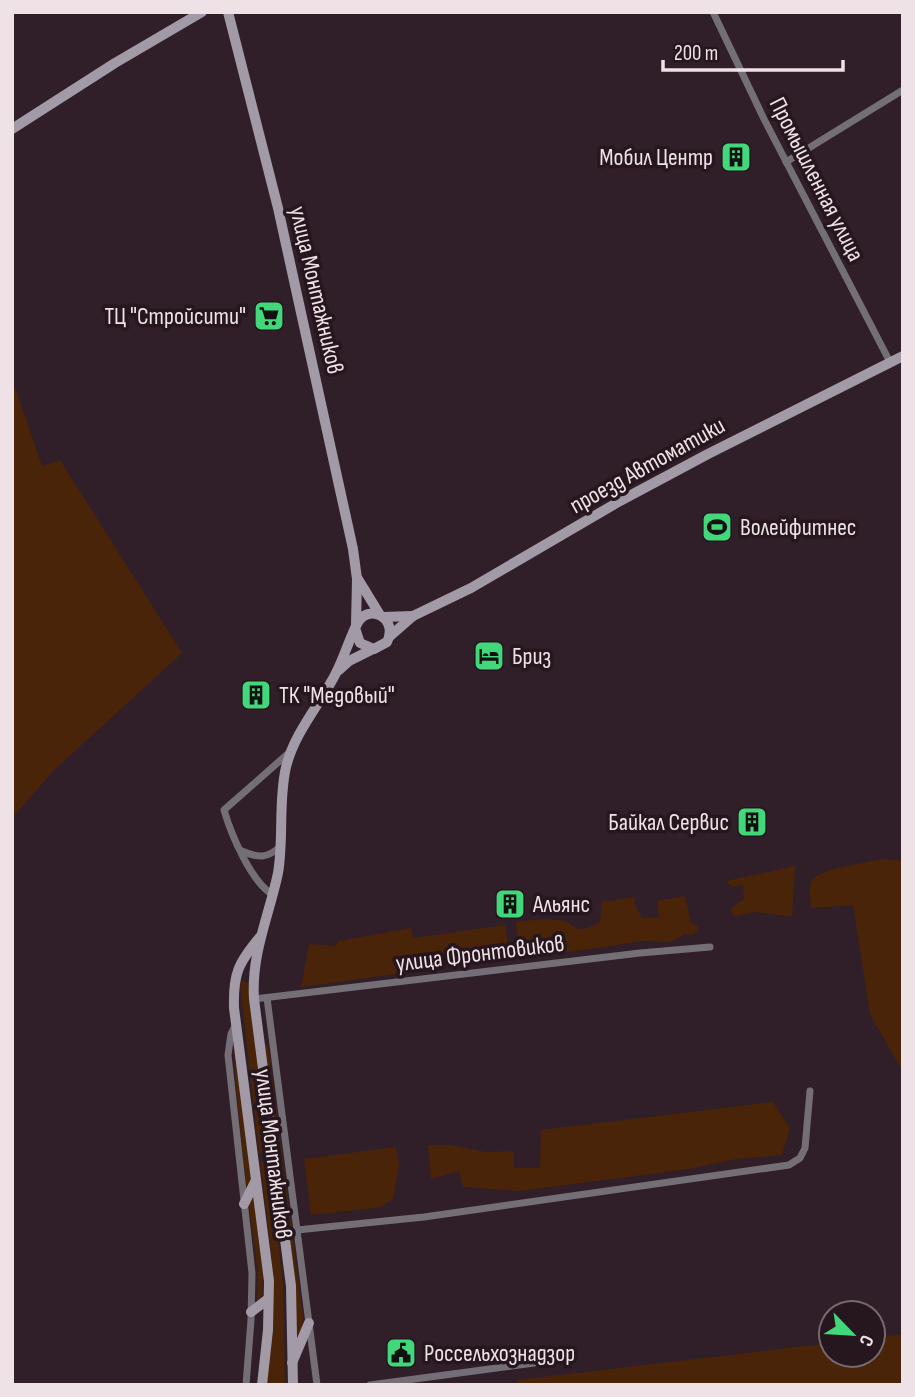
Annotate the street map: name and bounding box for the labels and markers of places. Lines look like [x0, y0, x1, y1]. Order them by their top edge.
building icon: Мобил Центр [719, 140, 753, 174]
place label: Мобил Центр [599, 143, 713, 172]
supermarket icon: ТЦ "Стройсити" [252, 299, 286, 333]
place label: ТЦ "Стройсити" [104, 302, 246, 331]
sports icon: Волейфитнес [700, 510, 734, 544]
place label: Волейфитнес [740, 513, 856, 542]
hotel icon: Бриз [472, 639, 506, 673]
place label: Бриз [512, 642, 551, 671]
building icon: ТК "Медовый" [239, 678, 273, 712]
place label: ТК "Медовый" [279, 681, 395, 710]
building icon: Байкал Сервис [735, 805, 769, 839]
place label: Байкал Сервис [608, 808, 729, 837]
building icon: Альянс [493, 887, 527, 921]
place label: Альянс [532, 890, 590, 919]
public building icon: Россельхознадзор [384, 1336, 418, 1370]
place label: Россельхознадзор [424, 1339, 575, 1368]

